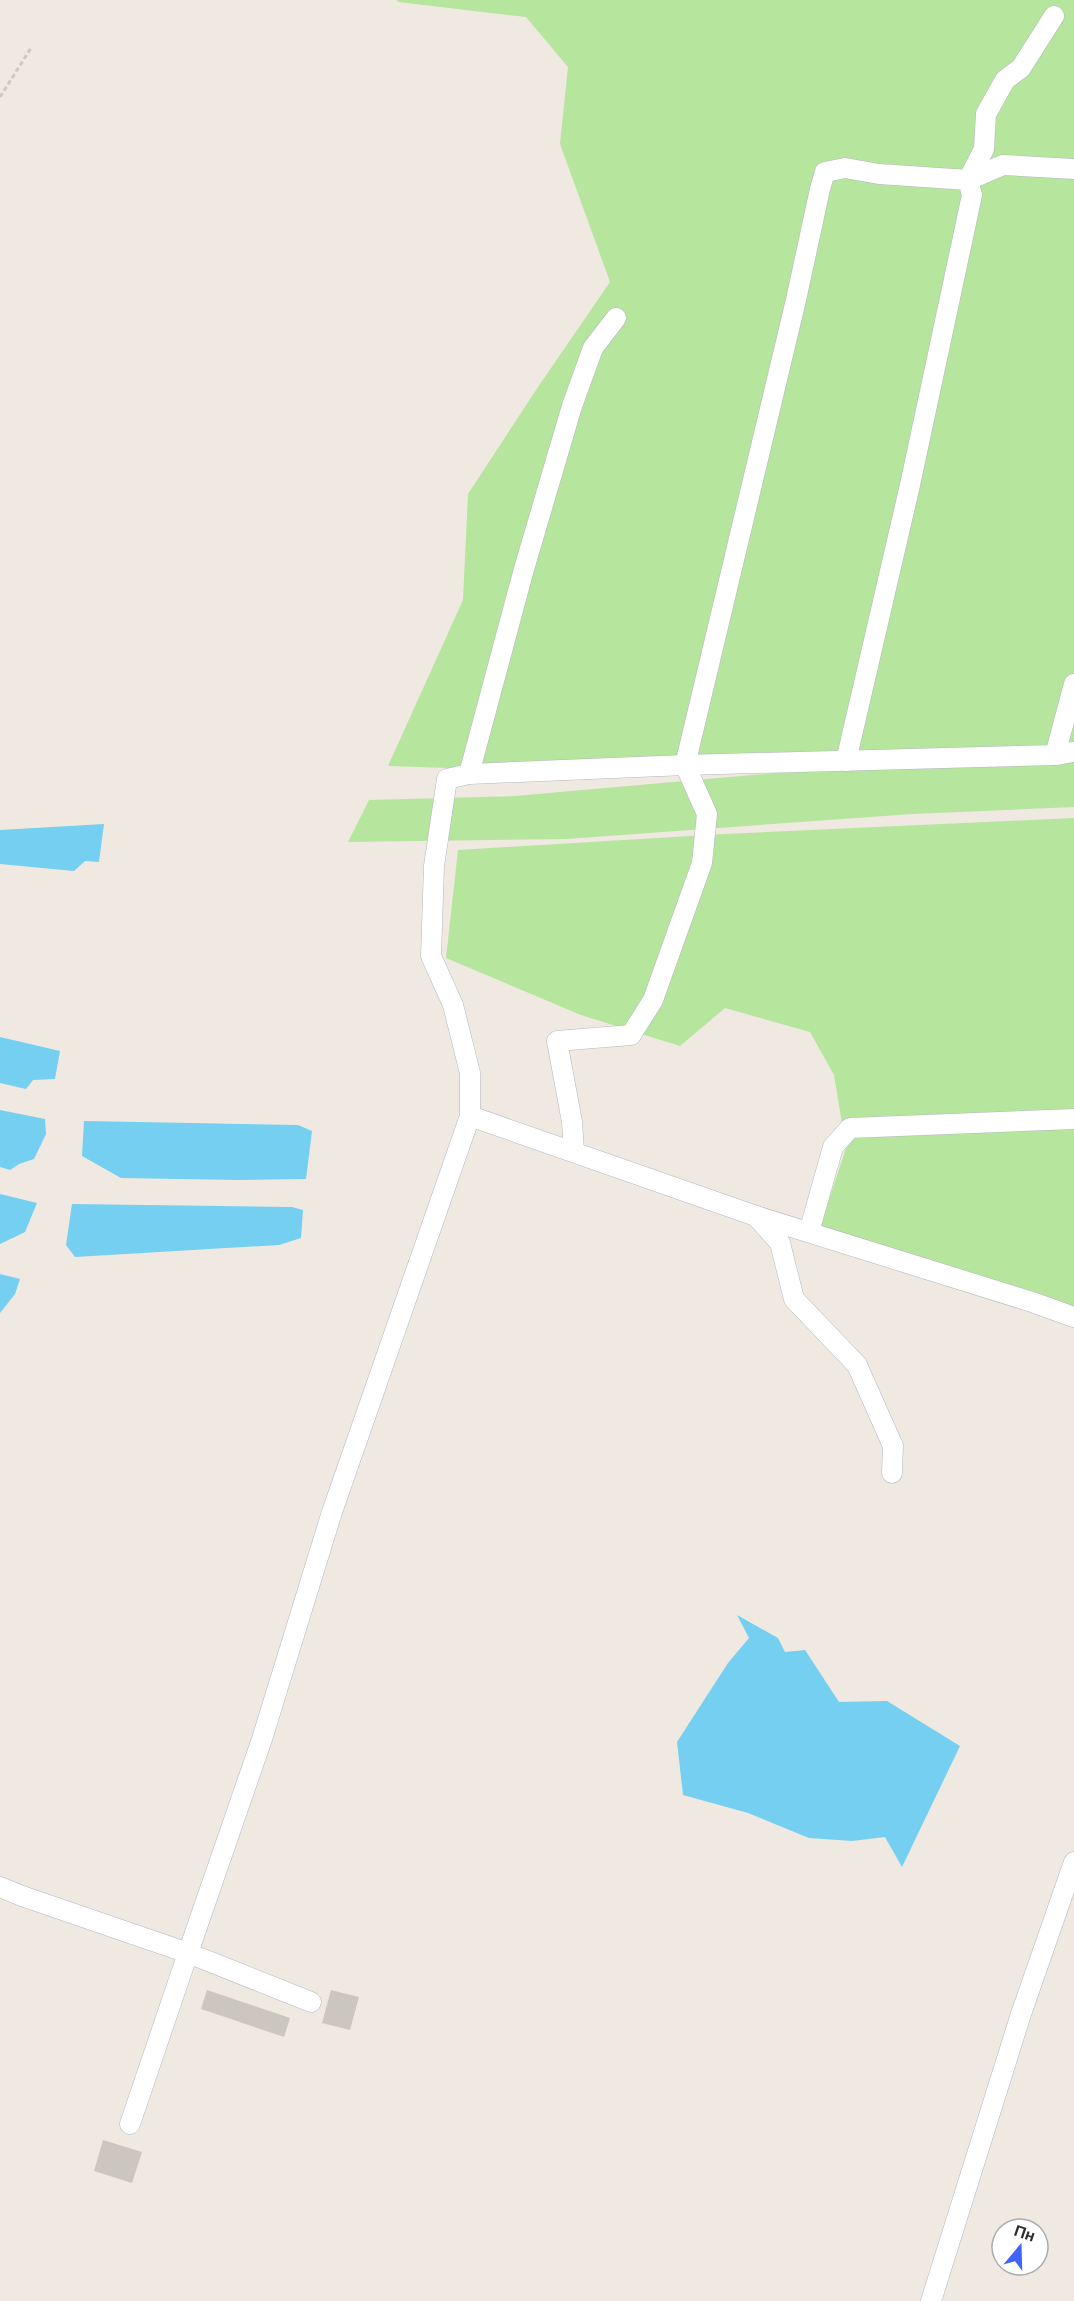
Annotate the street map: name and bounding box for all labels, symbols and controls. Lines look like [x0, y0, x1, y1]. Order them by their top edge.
north arrow [990, 2217, 1050, 2277]
text: Пн [1012, 2220, 1038, 2245]

